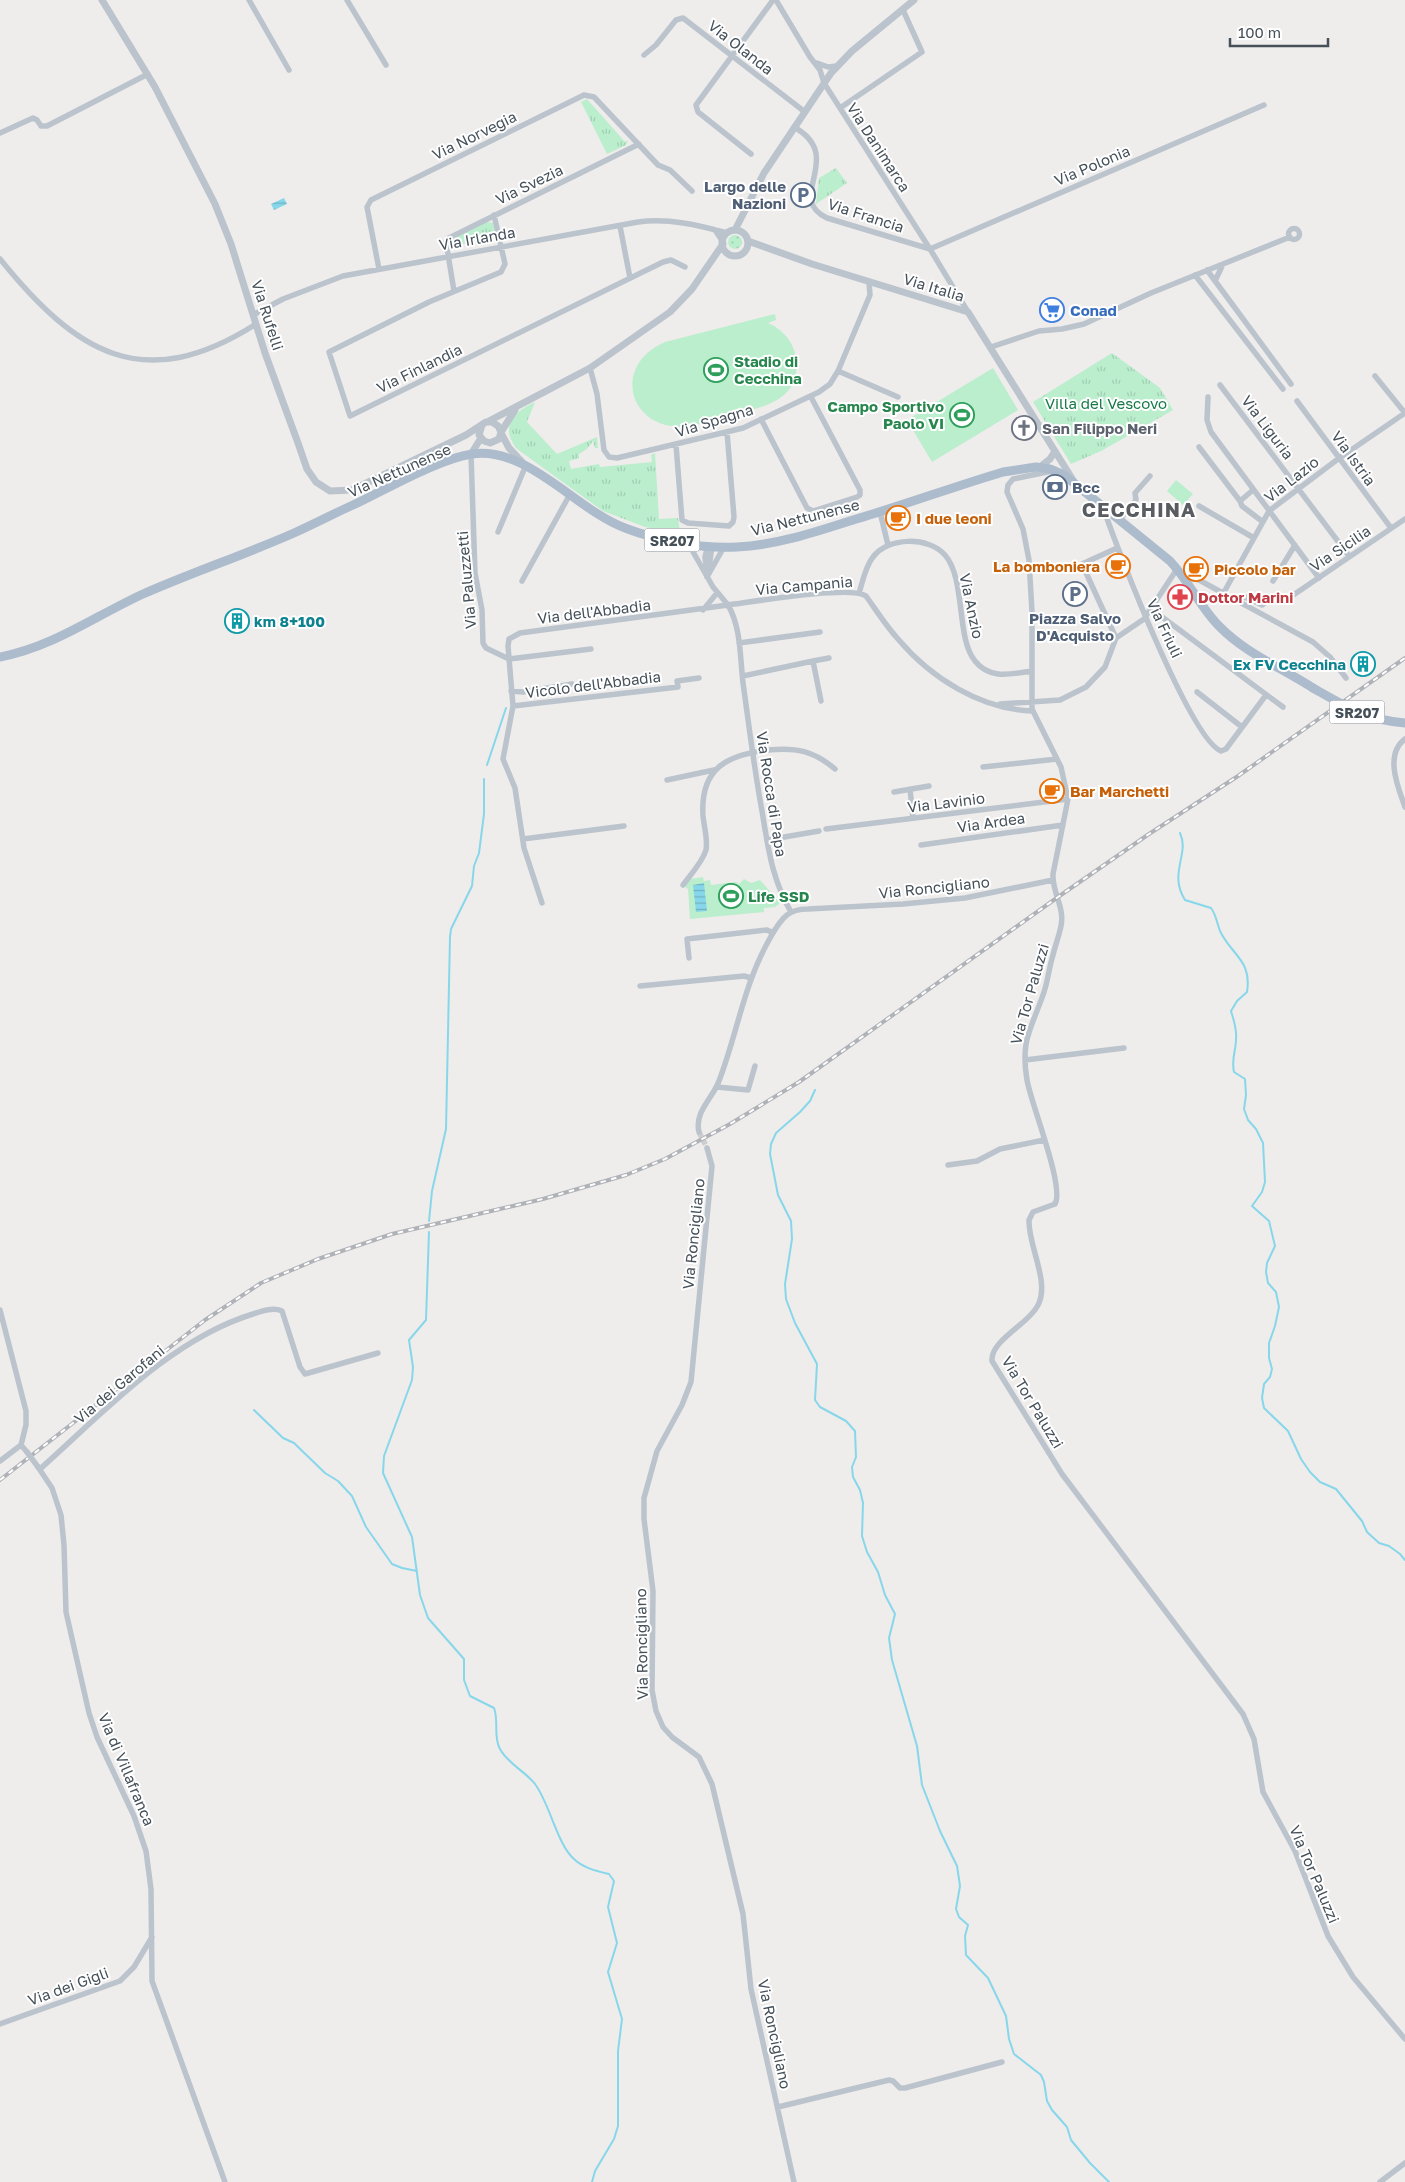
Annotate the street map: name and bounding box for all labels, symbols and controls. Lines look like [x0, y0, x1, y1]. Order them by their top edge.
scale bar [1230, 15, 1328, 47]
street label: Via Olanda [705, 16, 777, 78]
text: 100 m [1238, 23, 1281, 41]
street label: Via Danimarca [844, 99, 914, 195]
street label: Via Norvegia [429, 107, 519, 163]
street label: Via Polonia [1052, 141, 1132, 189]
street label: Via Svezia [492, 160, 566, 208]
place label: Largo delle Nazioni [704, 177, 786, 212]
parking icon: Largo delle Nazioni [790, 182, 816, 208]
street label: Via Francia [826, 194, 906, 236]
street label: Via Irlanda [437, 222, 517, 254]
street label: Via Italia [901, 269, 967, 305]
street label: Via Rufelli [248, 278, 288, 352]
supermarket icon: Conad [1039, 297, 1065, 323]
place label: Conad [1070, 301, 1117, 319]
street label: Via Finlandia [373, 340, 465, 396]
place label: Stadio di Cecchina [734, 352, 802, 387]
sports icon: Stadio di Cecchina [703, 357, 729, 383]
street label: Via Liguria [1238, 391, 1298, 463]
park label: Villa del Vescovo [1045, 394, 1167, 412]
place label: Campo Sportivo Paolo VI [827, 397, 944, 432]
street label: Via Spagna [673, 400, 755, 440]
sports icon: Campo Sportivo Paolo VI [949, 402, 975, 428]
church icon: San Filippo Neri [1011, 415, 1037, 441]
place label: San Filippo Neri [1042, 419, 1157, 437]
street label: Via Istria [1328, 427, 1380, 489]
street label: Via Nettunense [345, 439, 454, 501]
street label: Via Lazio [1260, 452, 1322, 506]
bank icon: Bcc [1042, 474, 1068, 500]
place label: Bcc [1072, 478, 1100, 496]
street label: Via Nettunense [749, 495, 861, 539]
district label: CECCHINA [1082, 497, 1196, 521]
cafe icon: I due leoni [885, 505, 911, 531]
place label: I due leoni [916, 509, 992, 527]
street label: Via Sicilia [1306, 521, 1374, 575]
road number: SR207 [644, 528, 700, 552]
street label: Via Paluzzetti [453, 530, 479, 630]
cafe icon: La bomboniera [1105, 553, 1131, 579]
cafe icon: Piccolo bar [1183, 556, 1209, 582]
place label: La bomboniera [993, 557, 1100, 575]
place label: Piccolo bar [1214, 560, 1296, 578]
street label: Via Campania [755, 572, 853, 598]
street label: Via Anzio [956, 572, 988, 640]
parking icon: Piazza Salvo D'Acquisto [1062, 581, 1088, 607]
pharmacy icon: Dottor Marini [1167, 584, 1193, 610]
place label: Dottor Marini [1198, 588, 1293, 606]
street label: Via dell'Abbadia [536, 595, 652, 627]
street label: Via Friuli [1144, 596, 1186, 660]
building icon: km 8+100 [224, 608, 250, 634]
place label: Piazza Salvo D'Acquisto [1029, 609, 1121, 644]
place label: km 8+100 [254, 612, 325, 630]
building icon: Ex FV Cecchina [1350, 651, 1376, 677]
place label: Ex FV Cecchina [1233, 655, 1346, 673]
street label: Vicolo dell'Abbadia [524, 667, 662, 701]
road number: SR207 [1330, 700, 1384, 724]
street label: Via Rocca di Papa [753, 730, 791, 858]
cafe icon: Bar Marchetti [1039, 778, 1065, 804]
place label: Bar Marchetti [1070, 782, 1169, 800]
street label: Via Lavinio [906, 788, 986, 816]
street label: Via Ardea [956, 808, 1026, 836]
street label: Via Roncigliano [878, 872, 990, 902]
sports icon: Life SSD [718, 883, 744, 909]
place label: Life SSD [748, 887, 810, 905]
street label: Via Tor Paluzzi [1006, 941, 1052, 1047]
street label: Via Roncigliano [678, 1178, 708, 1290]
street label: Via dei Garofani [70, 1341, 168, 1427]
street label: Via Tor Paluzzi [998, 1353, 1068, 1451]
street label: Via Roncigliano [631, 1588, 651, 1700]
street label: Via di Villafranca [95, 1710, 159, 1828]
street label: Via Tor Paluzzi [1286, 1822, 1344, 1926]
street label: Via dei Gigli [25, 1963, 111, 2009]
street label: Via Roncigliano [755, 1978, 795, 2090]

